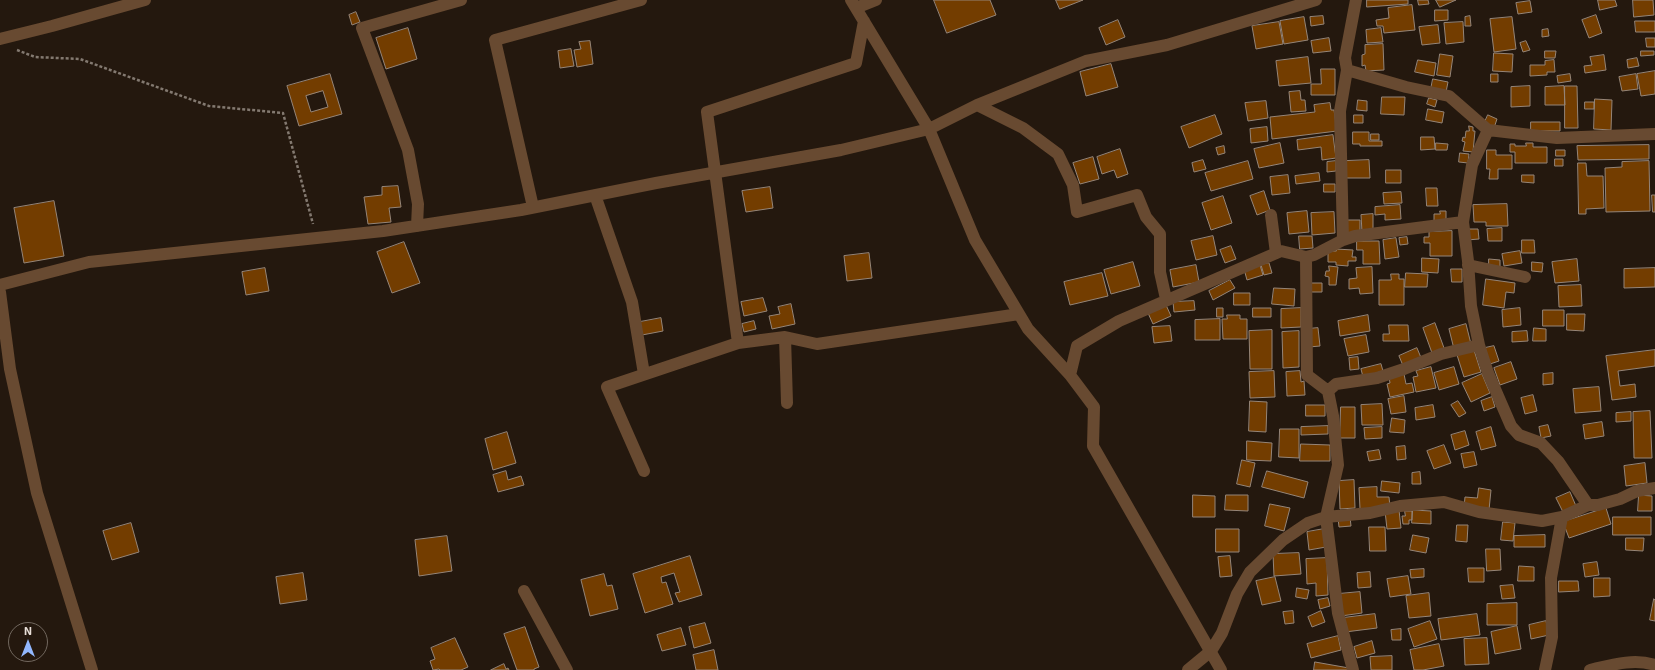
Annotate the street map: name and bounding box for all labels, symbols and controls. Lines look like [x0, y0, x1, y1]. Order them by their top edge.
north arrow [8, 622, 48, 662]
text: N [24, 624, 32, 637]

